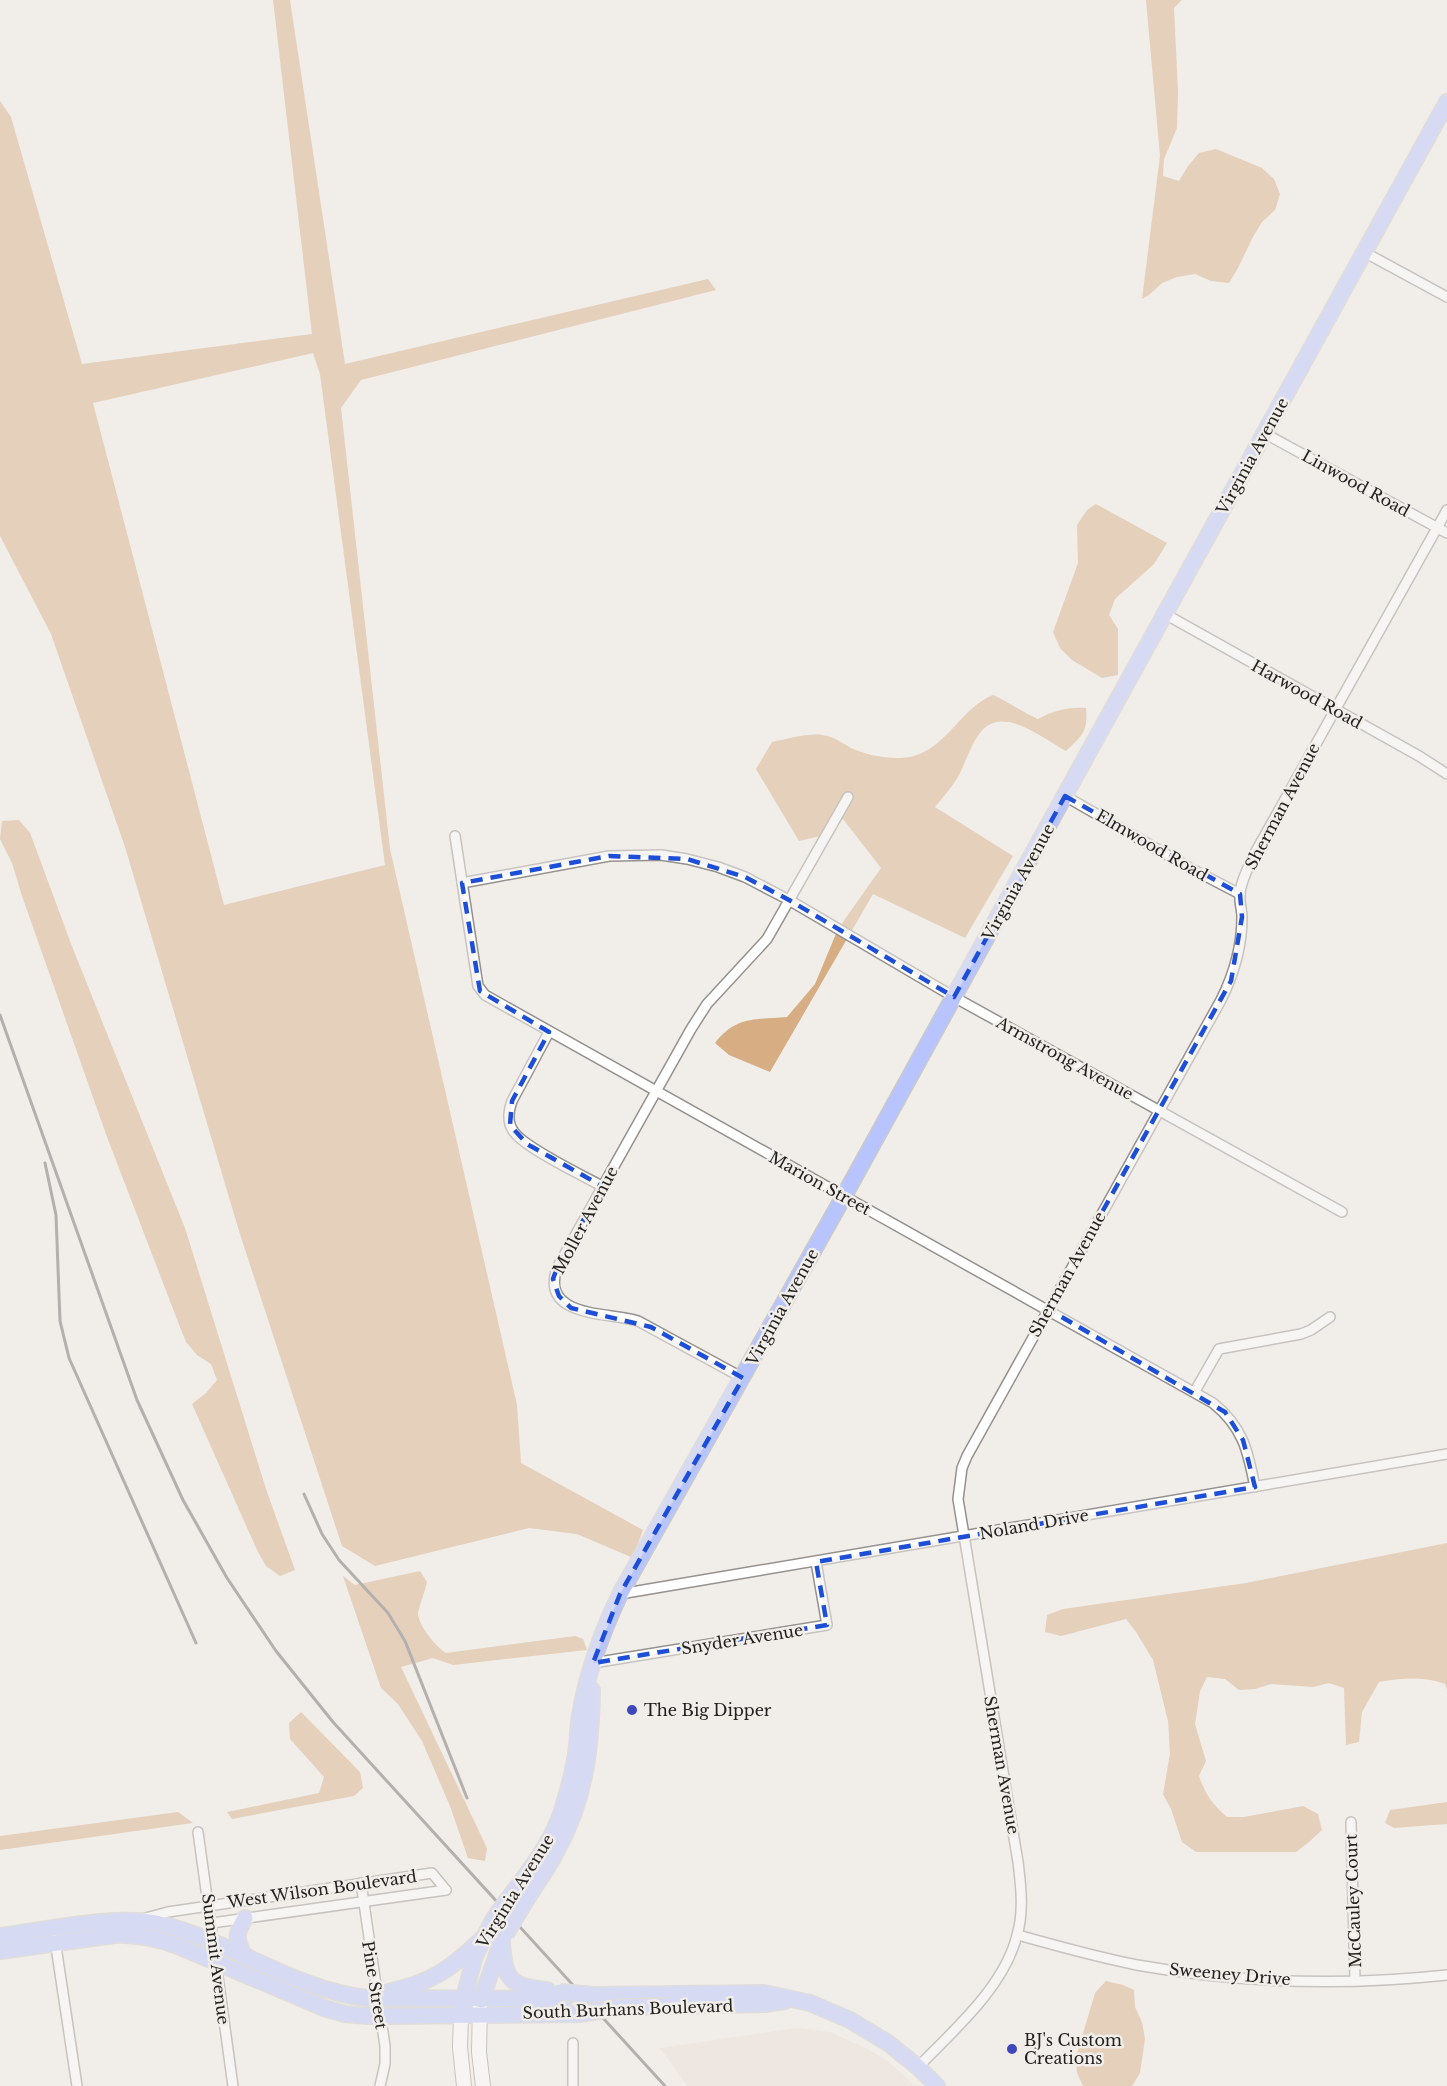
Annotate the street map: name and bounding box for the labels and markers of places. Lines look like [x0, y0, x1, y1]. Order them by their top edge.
place label: The Big Dipper [644, 1700, 772, 1720]
marker: The Big Dipper [625, 1703, 639, 1717]
place label: BJ's Custom Creations [1024, 2030, 1122, 2068]
marker: BJ's Custom Creations [1005, 2042, 1019, 2056]

